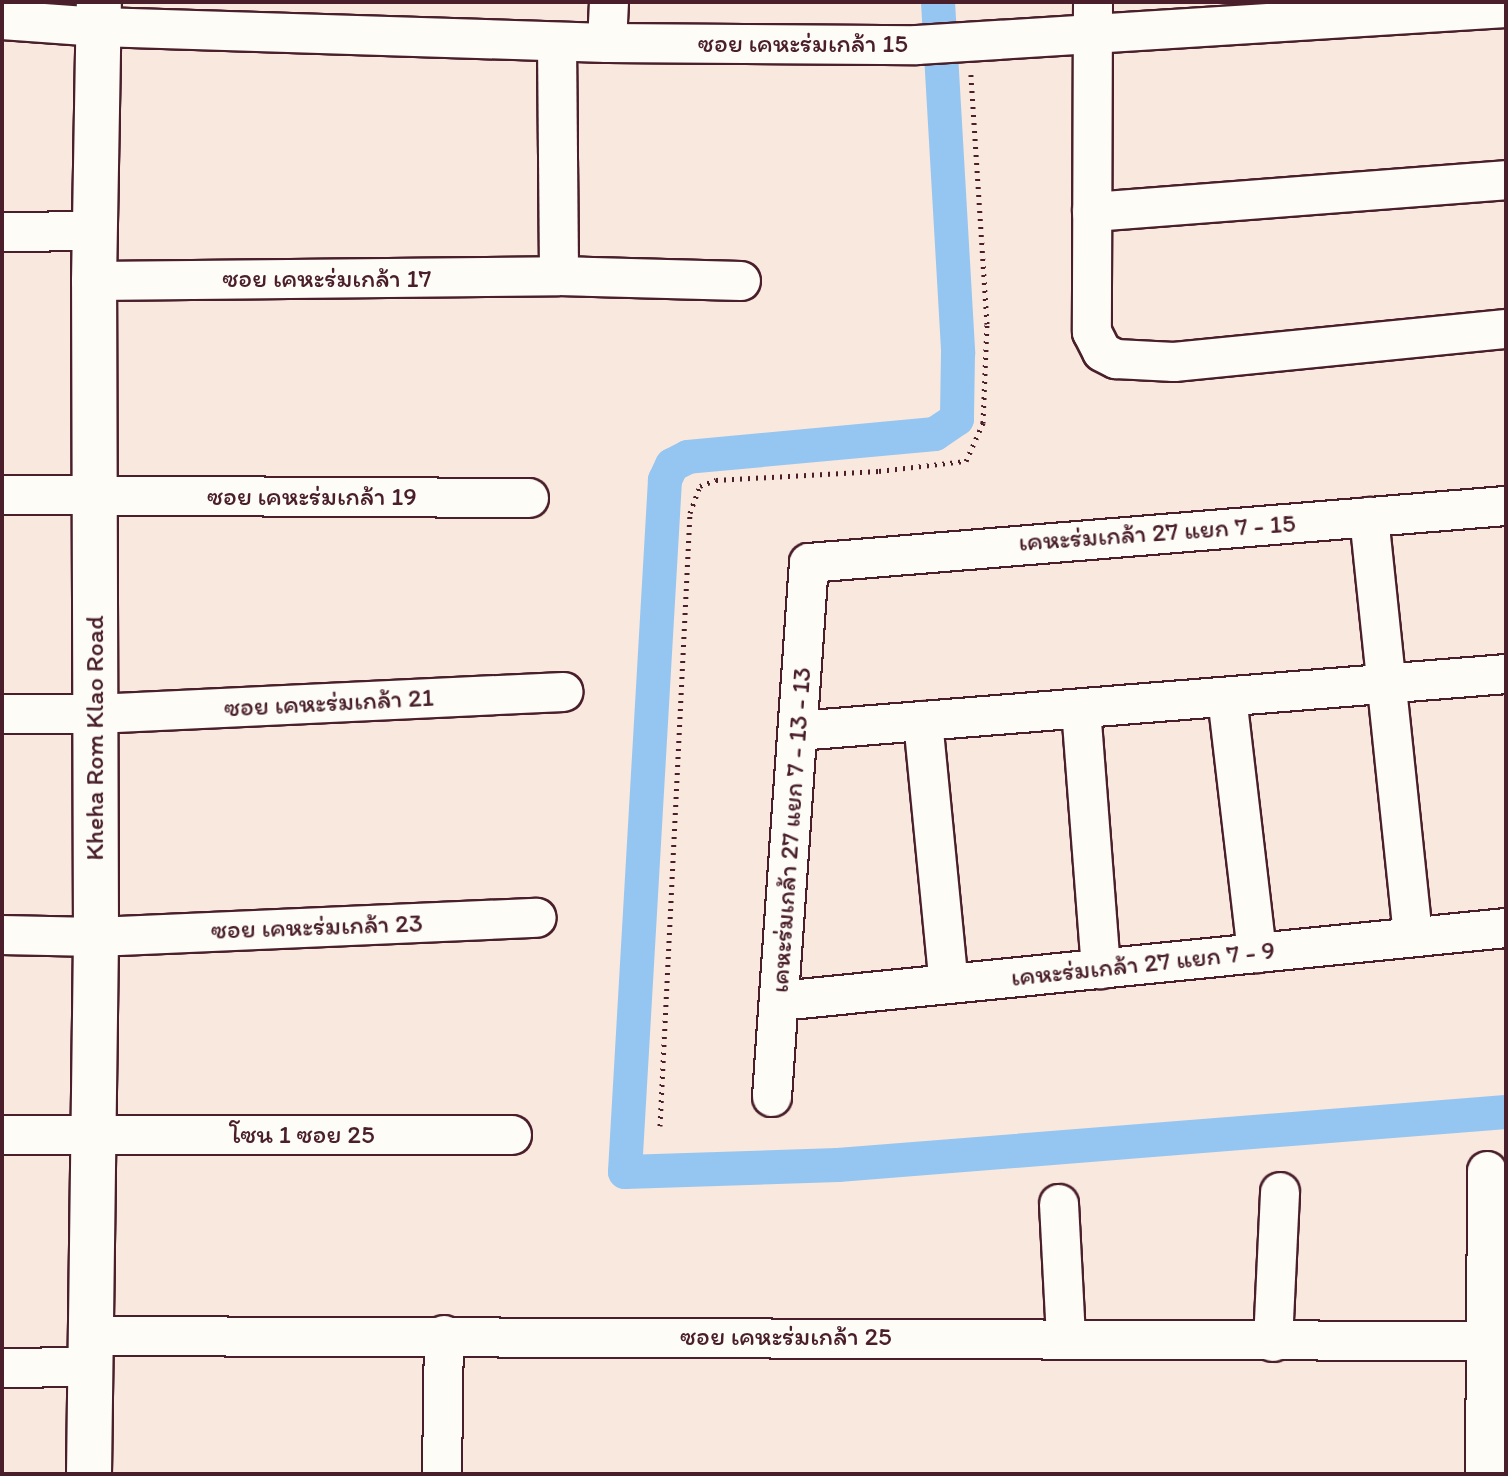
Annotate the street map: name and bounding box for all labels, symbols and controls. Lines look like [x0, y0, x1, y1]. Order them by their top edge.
street label: ซอย เคหะร่มเกล้า 15 [698, 28, 908, 60]
street label: ซอย เคหะร่มเกล้า 17 [222, 263, 432, 295]
street label: ซอย เคหะร่มเกล้า 19 [207, 481, 417, 513]
street label: เคหะร่มเกล้า 27 แยก 7 - 15 [1017, 508, 1297, 558]
street label: Kheha Rom Klao Road [79, 616, 111, 860]
street label: เคหะร่มเกล้า 27 แยก 7 - 13 - 13 [764, 666, 818, 994]
street label: ซอย เคหะร่มเกล้า 21 [223, 682, 435, 724]
street label: ซอย เคหะร่มเกล้า 23 [211, 908, 423, 946]
street label: เคหะร่มเกล้า 27 แยก 7 - 9 [1009, 935, 1277, 993]
street label: โซน 1 ซอย 25 [229, 1119, 375, 1151]
street label: ซอย เคหะร่มเกล้า 25 [680, 1321, 892, 1353]

